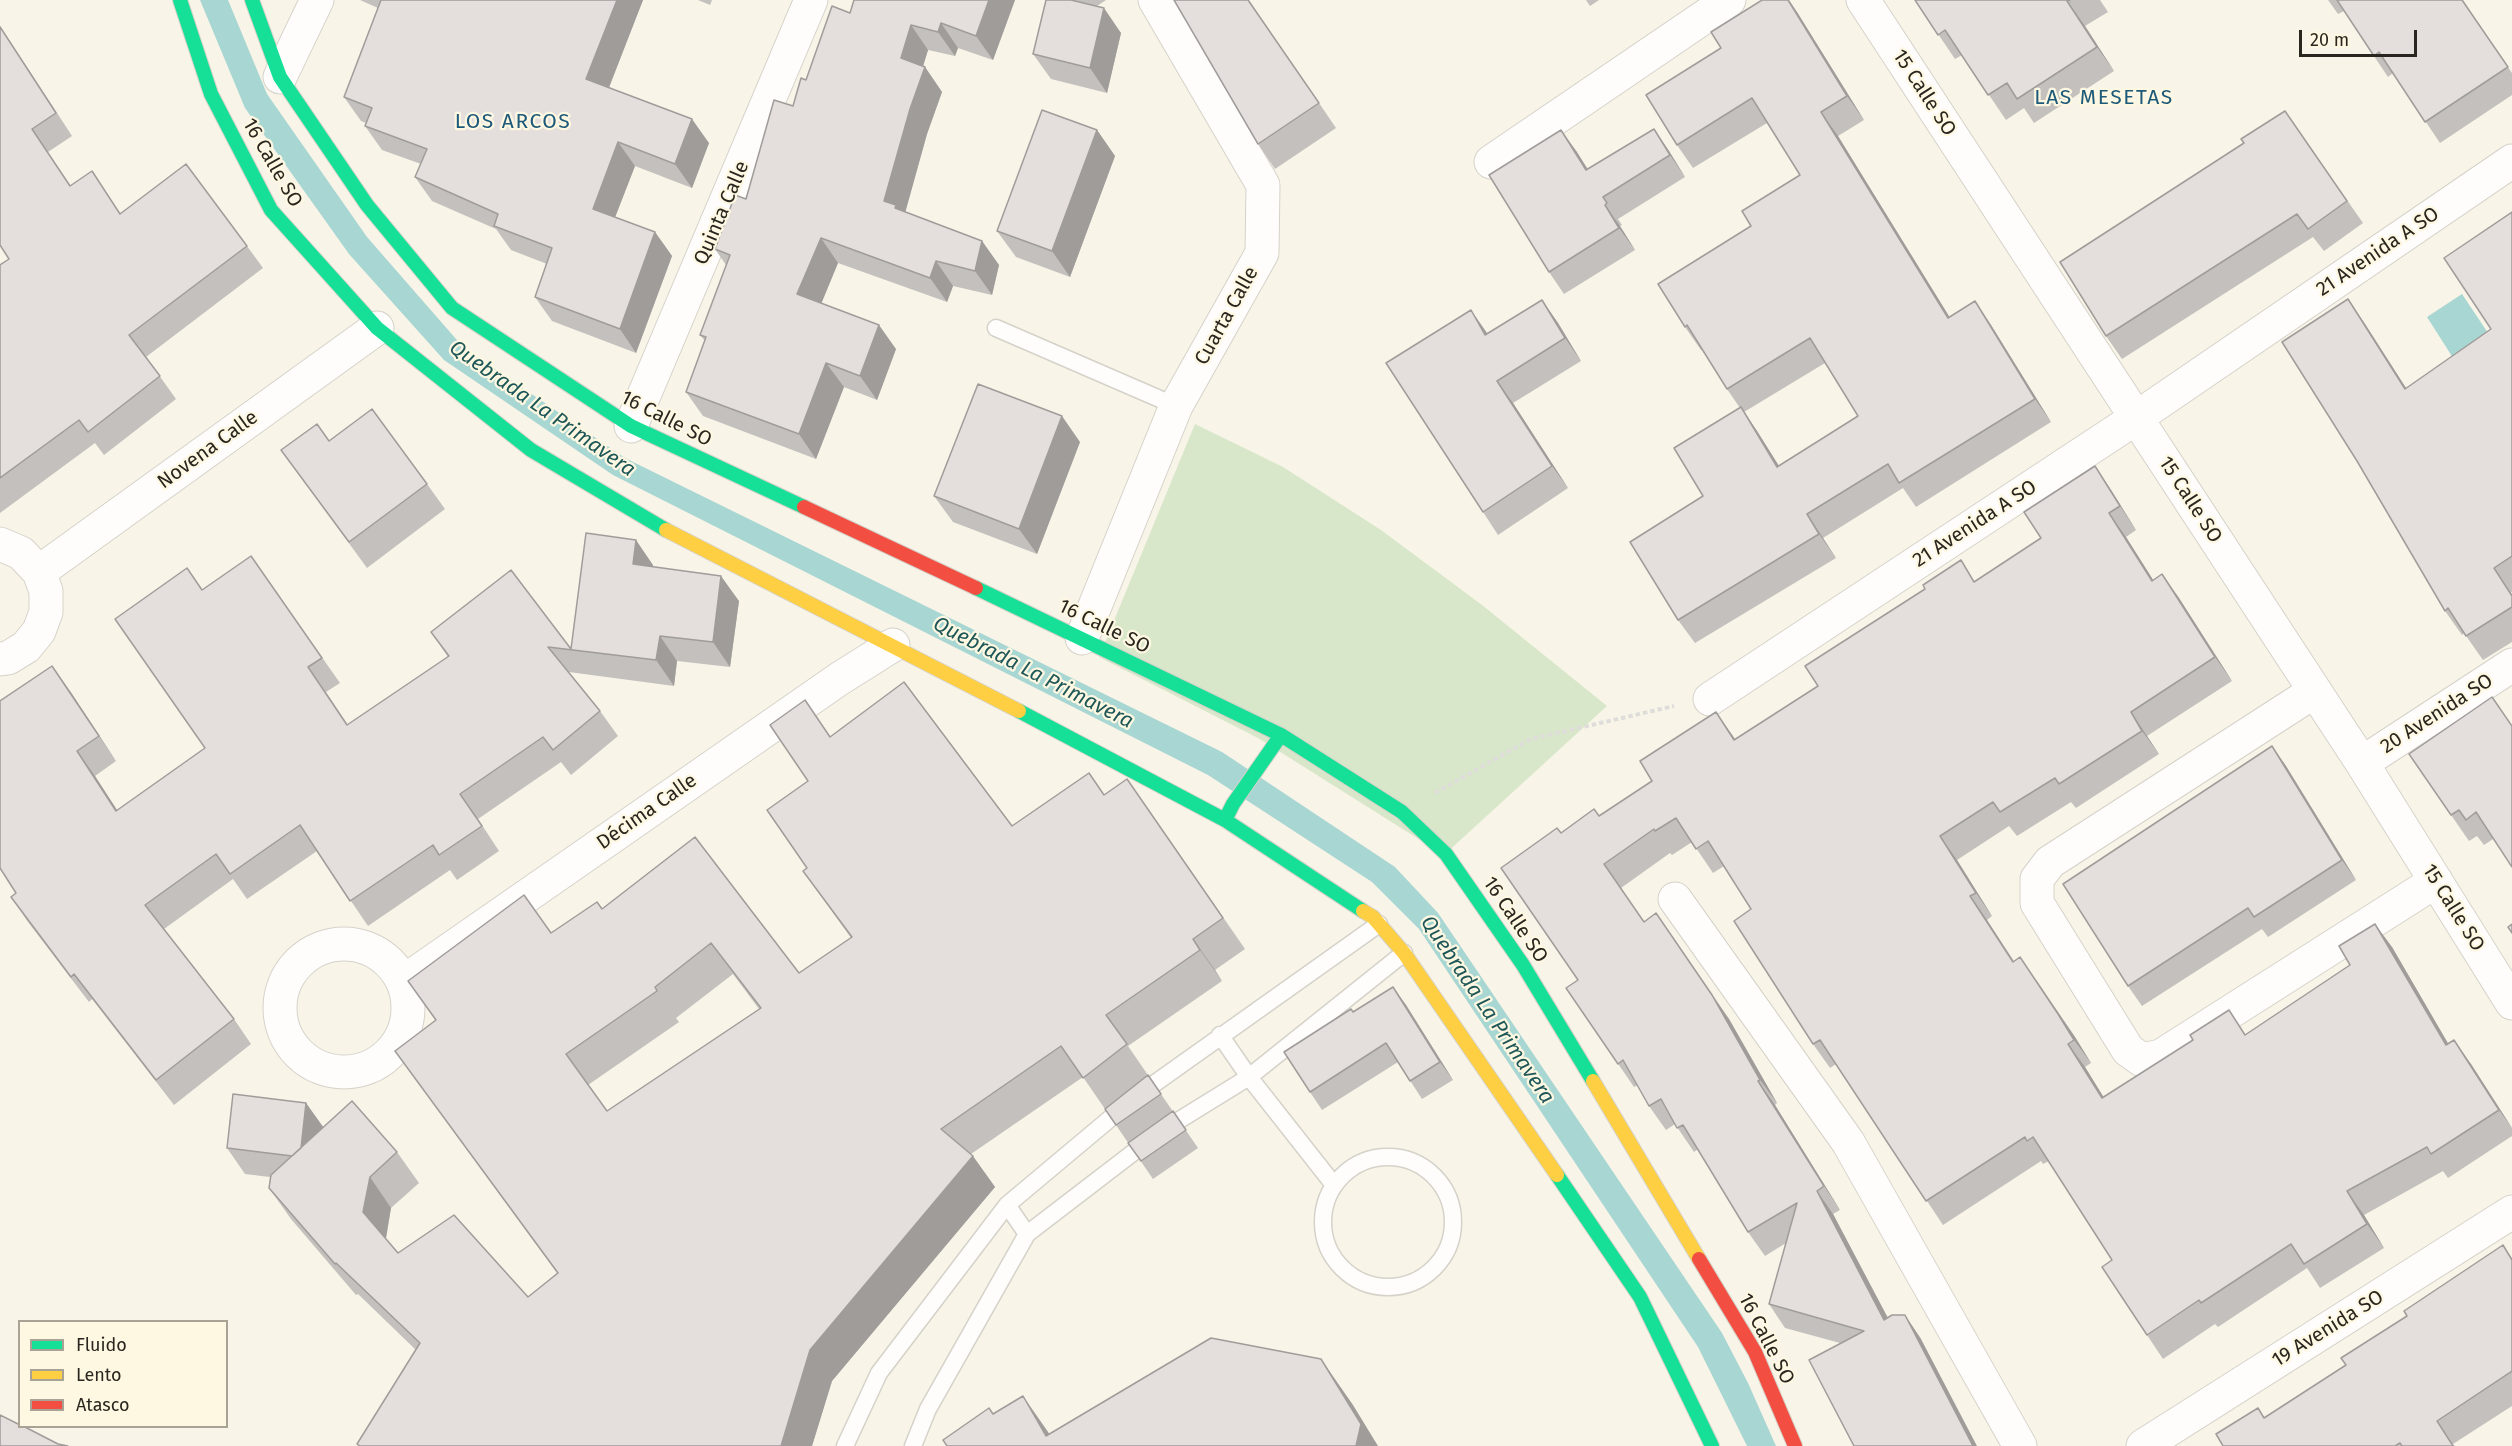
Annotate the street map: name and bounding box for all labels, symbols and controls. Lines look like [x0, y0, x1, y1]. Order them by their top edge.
scale bar [2302, 18, 2420, 56]
text: 20 m [2310, 29, 2349, 51]
street label: 15 Calle SO [1887, 45, 1961, 141]
district label: LAS MESETAS [2034, 85, 2174, 111]
district label: LOS ARCOS [455, 109, 571, 135]
street label: 16 Calle SO [237, 114, 307, 212]
street label: Quinta Calle [689, 158, 755, 268]
street label: 21 Avenida A SO [2312, 202, 2444, 302]
street label: Cuarta Calle [1190, 263, 1264, 369]
water label: Quebrada La Primavera [444, 335, 640, 483]
street label: 16 Calle SO [617, 386, 715, 452]
street label: Novena Calle [153, 406, 263, 494]
street label: 15 Calle SO [2153, 452, 2227, 548]
street label: 21 Avenida A SO [1909, 475, 2041, 573]
street label: 16 Calle SO [1054, 595, 1154, 659]
water label: Quebrada La Primavera [929, 612, 1137, 734]
street label: 20 Avenida SO [2376, 669, 2498, 759]
street label: Décima Calle [592, 769, 702, 855]
street label: 15 Calle SO [2417, 860, 2489, 956]
street label: 16 Calle SO [1477, 872, 1553, 968]
water label: Quebrada La Primavera [1415, 911, 1559, 1109]
street label: 19 Avenida SO [2268, 1285, 2388, 1373]
street label: 16 Calle SO [1733, 1290, 1799, 1388]
legend [18, 1320, 228, 1428]
text: Fluido [76, 1334, 127, 1356]
text: Lento [76, 1364, 122, 1386]
text: Atasco [76, 1394, 129, 1416]

